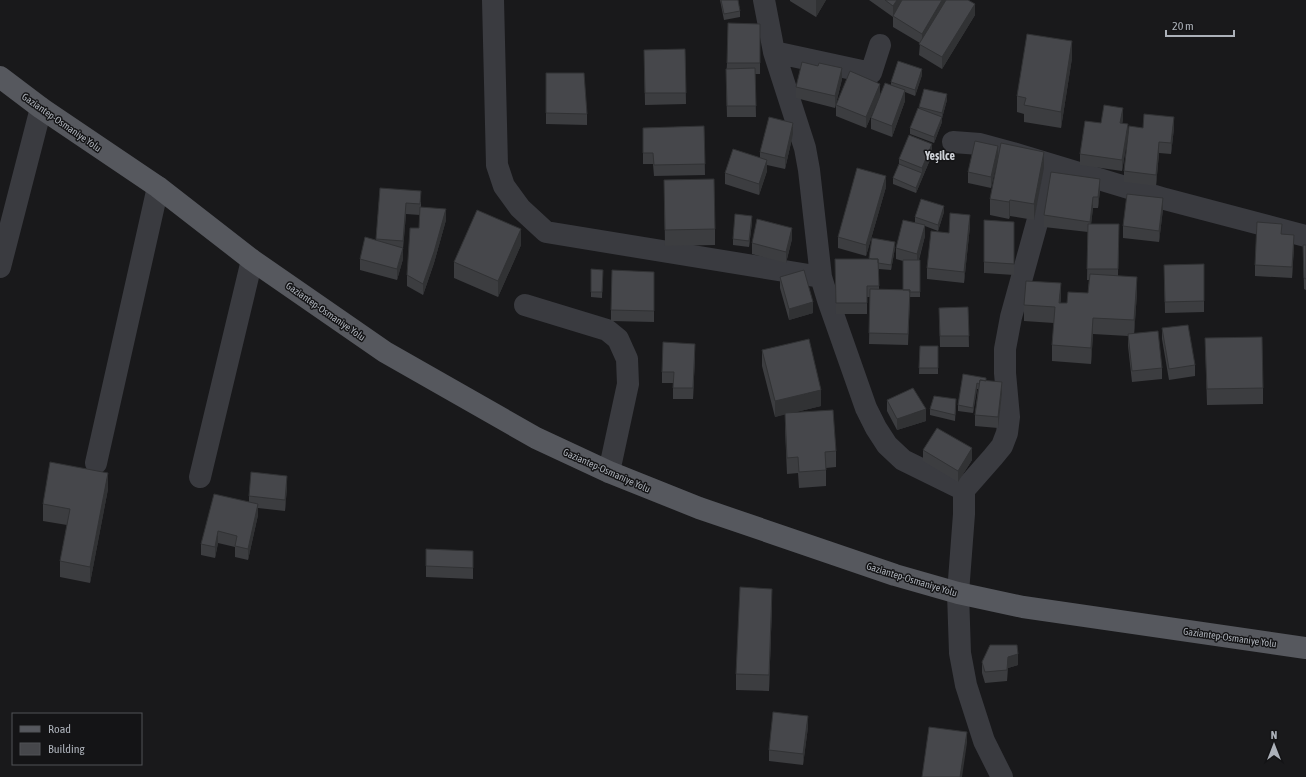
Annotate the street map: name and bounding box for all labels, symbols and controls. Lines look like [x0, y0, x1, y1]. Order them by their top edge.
scale bar [1166, 12, 1234, 38]
text: 20 m [1172, 19, 1194, 33]
street label: Gaziantep-Osmaniye Yolu [20, 91, 104, 154]
district label: Yeşilce [924, 149, 956, 163]
street label: Gaziantep-Osmaniye Yolu [284, 280, 368, 343]
street label: Gaziantep-Osmaniye Yolu [562, 446, 652, 495]
street label: Gaziantep-Osmaniye Yolu [865, 560, 959, 599]
street label: Gaziantep-Osmaniye Yolu [1182, 625, 1278, 650]
legend [12, 713, 142, 765]
text: Road [48, 722, 71, 736]
north arrow [1254, 725, 1294, 765]
text: N [1271, 729, 1277, 741]
text: Building [48, 742, 86, 756]

